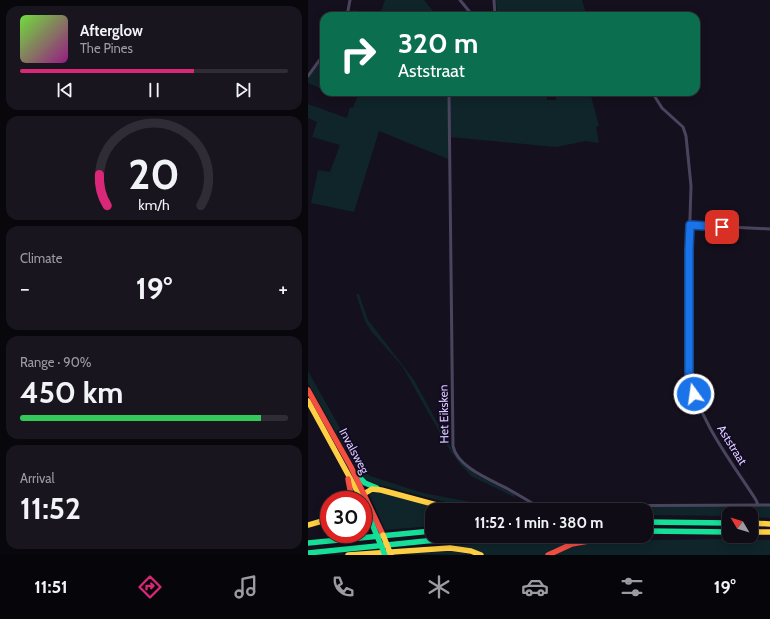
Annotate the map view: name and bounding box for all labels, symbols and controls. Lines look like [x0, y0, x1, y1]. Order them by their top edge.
text: Afterglow [80, 22, 143, 40]
text: 320 m [398, 26, 478, 60]
icon: right [332, 28, 384, 80]
text: The Pines [80, 40, 133, 56]
text: Aststraat [398, 60, 465, 82]
icon: previous [54, 79, 76, 101]
icon: pause [143, 79, 165, 101]
icon: next [232, 79, 254, 101]
text: 20 [128, 149, 180, 199]
text: km/h [138, 195, 170, 213]
pin [705, 210, 739, 244]
icon: arrive [711, 216, 733, 238]
text: Climate [20, 250, 62, 266]
text: 19° [136, 270, 172, 307]
text: − [20, 275, 30, 302]
text: + [278, 275, 288, 302]
text: Range · 90% [20, 354, 92, 370]
position arrow [673, 373, 715, 415]
text: 450 km [20, 374, 123, 411]
street label: Het Eiksken [435, 384, 452, 444]
street label: Aststraat [714, 422, 751, 468]
street label: Invalsweg [336, 425, 373, 477]
text: Arrival [20, 470, 55, 486]
text: 11:52 [20, 490, 81, 527]
speed limit sign: 30 [320, 491, 372, 543]
north arrow [722, 507, 758, 543]
map controls [722, 507, 758, 543]
text: 11:52 · 1 min · 380 m [475, 514, 603, 532]
icon: directions [136, 573, 164, 601]
icon: music [232, 573, 260, 601]
icon: phone [329, 573, 357, 601]
icon: climate [425, 573, 453, 601]
icon: car [521, 573, 549, 601]
icon: filters [618, 573, 646, 601]
text: 11:51 [34, 576, 68, 598]
text: 19° [714, 576, 736, 598]

